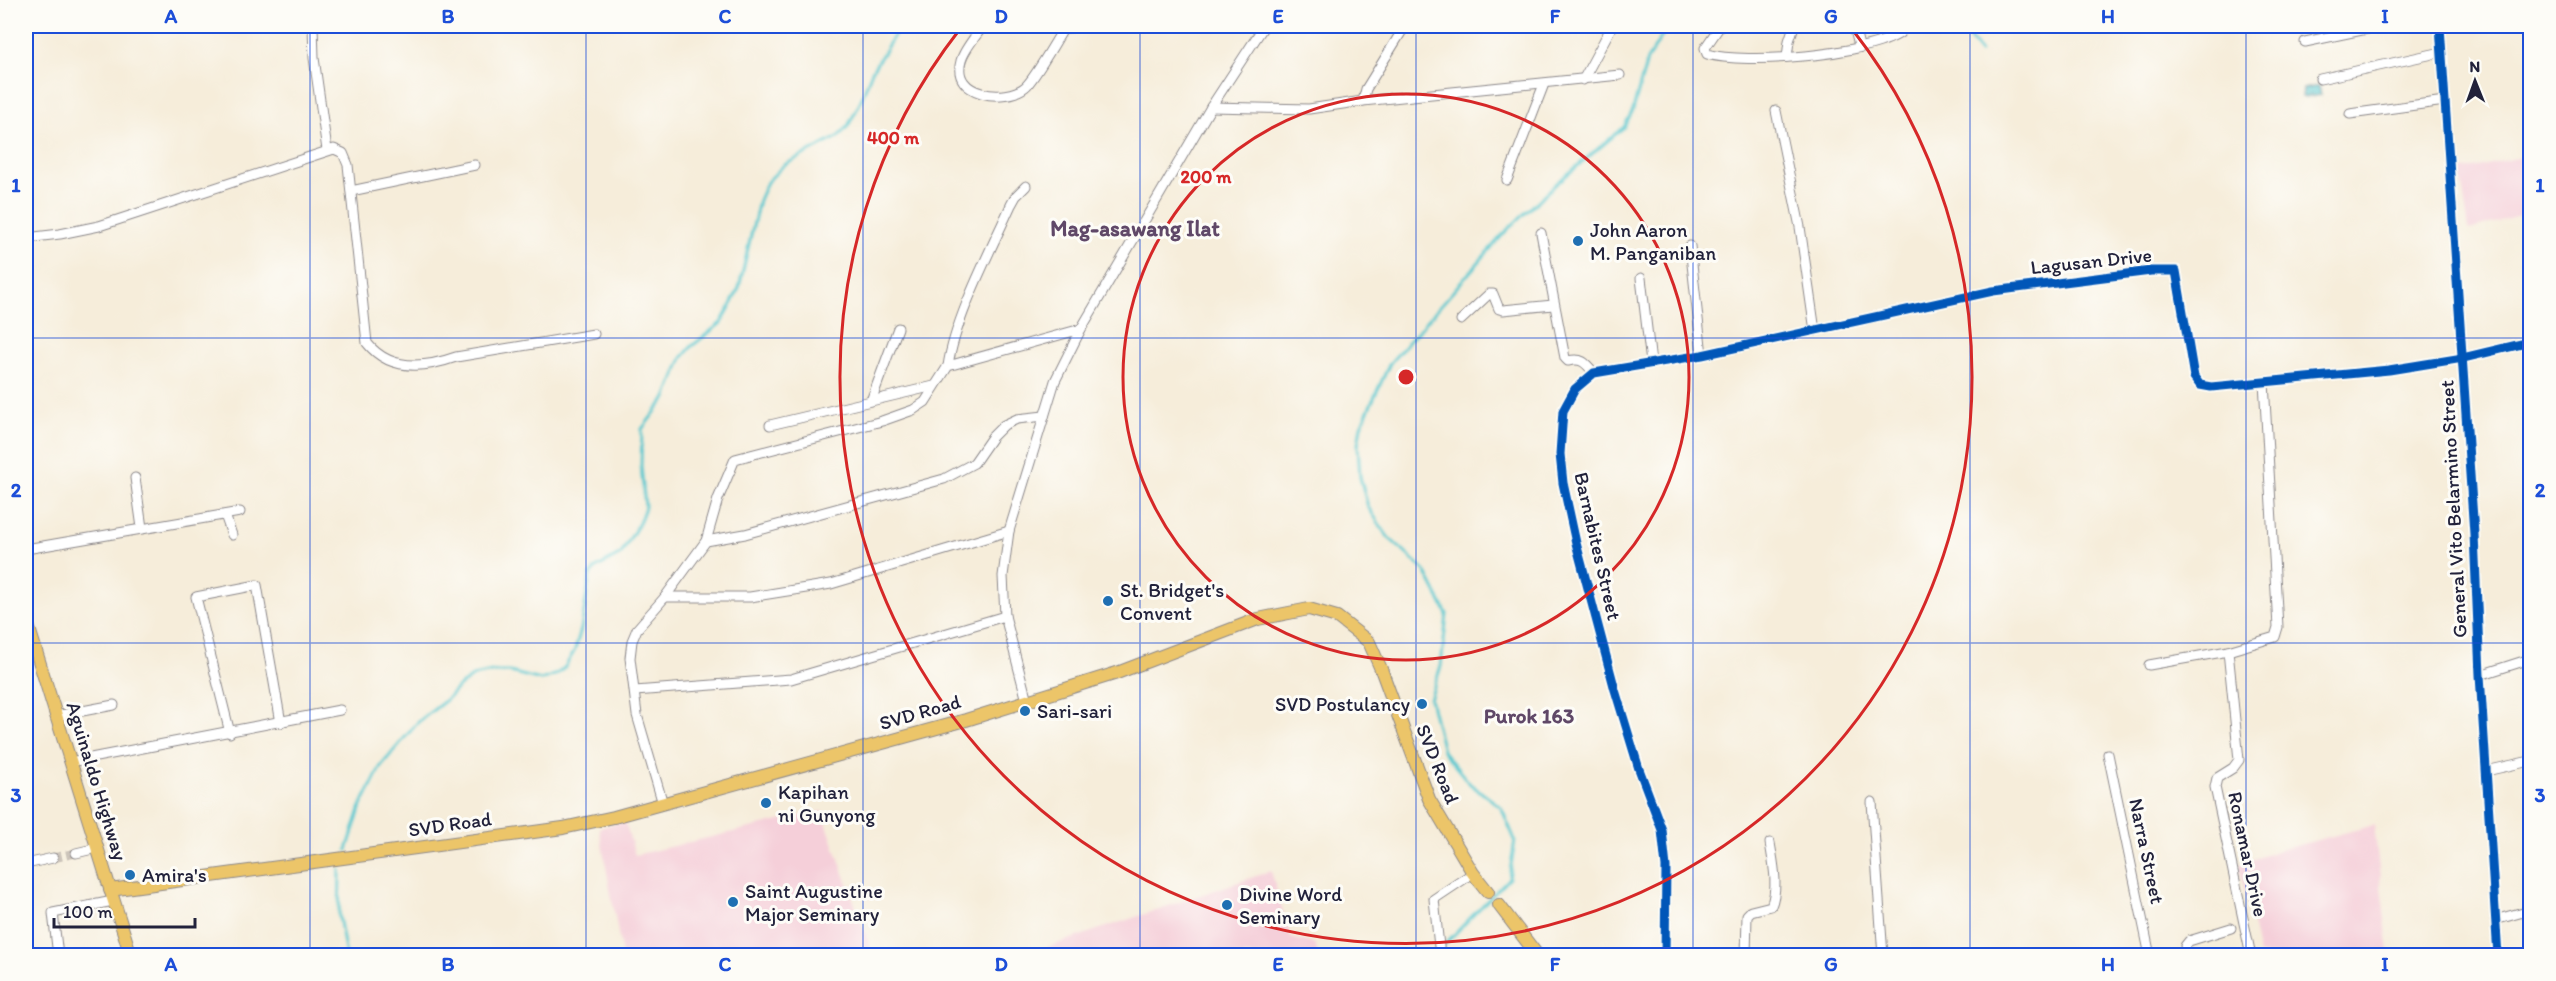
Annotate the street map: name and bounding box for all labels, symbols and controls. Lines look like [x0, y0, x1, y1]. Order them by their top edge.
text: A [164, 4, 178, 28]
text: B [442, 4, 455, 28]
text: C [719, 4, 732, 28]
text: D [994, 4, 1008, 28]
text: E [1272, 4, 1284, 28]
text: F [1550, 4, 1561, 28]
text: G [1824, 4, 1838, 28]
text: H [2101, 4, 2115, 28]
text: I [2381, 4, 2389, 28]
north arrow [2445, 51, 2505, 111]
text: N [2469, 57, 2480, 76]
text: 400 m [867, 127, 920, 149]
text: 200 m [1181, 166, 1232, 188]
text: 1 [11, 173, 21, 197]
text: 1 [2535, 173, 2545, 197]
district label: Mag-asawang Ilat [1050, 215, 1220, 242]
place label: John Aaron M. Panganiban [1590, 218, 1717, 265]
marker: John Aaron M. Panganiban [1571, 234, 1585, 248]
street label: Lagusan Drive [2029, 243, 2153, 279]
centre of rings [1396, 367, 1416, 387]
street label: General Vito Belarmino Street [2434, 379, 2472, 638]
street label: Barnabites Street [1569, 470, 1627, 623]
text: 2 [11, 478, 22, 502]
text: 2 [2535, 478, 2546, 502]
place label: St. Bridget's Convent [1120, 578, 1224, 625]
marker: St. Bridget's Convent [1101, 594, 1115, 608]
street label: SVD Road [876, 689, 964, 735]
place label: SVD Postulancy [1275, 692, 1411, 716]
marker: SVD Postulancy [1415, 697, 1429, 711]
street label: Aguinaldo Highway [61, 699, 133, 864]
place label: Sari-sari [1037, 699, 1112, 723]
district label: Purok 163 [1484, 703, 1574, 728]
marker: Sari-sari [1018, 704, 1032, 718]
street label: SVD Road [1411, 721, 1465, 807]
place label: Kapihan ni Gunyong [778, 780, 876, 827]
text: 3 [11, 783, 22, 807]
text: 3 [2535, 783, 2546, 807]
street label: Ronamar Drive [2223, 789, 2273, 919]
marker: Kapihan ni Gunyong [759, 796, 773, 810]
street label: Narra Street [2124, 796, 2170, 906]
street label: SVD Road [407, 806, 493, 842]
place label: Amira's [142, 863, 207, 887]
marker: Amira's [123, 868, 137, 882]
place label: Saint Augustine Major Seminary [745, 879, 883, 926]
place label: Divine Word Seminary [1239, 882, 1342, 929]
scale bar [54, 891, 195, 929]
marker: Saint Augustine Major Seminary [726, 895, 740, 909]
marker: Divine Word Seminary [1220, 898, 1234, 912]
text: 100 m [63, 901, 113, 923]
text: A [164, 952, 178, 976]
text: B [442, 952, 455, 976]
text: C [719, 952, 732, 976]
text: D [994, 952, 1008, 976]
text: E [1272, 952, 1284, 976]
text: F [1550, 952, 1561, 976]
text: G [1824, 952, 1838, 976]
text: H [2101, 952, 2115, 976]
text: I [2381, 952, 2389, 976]

